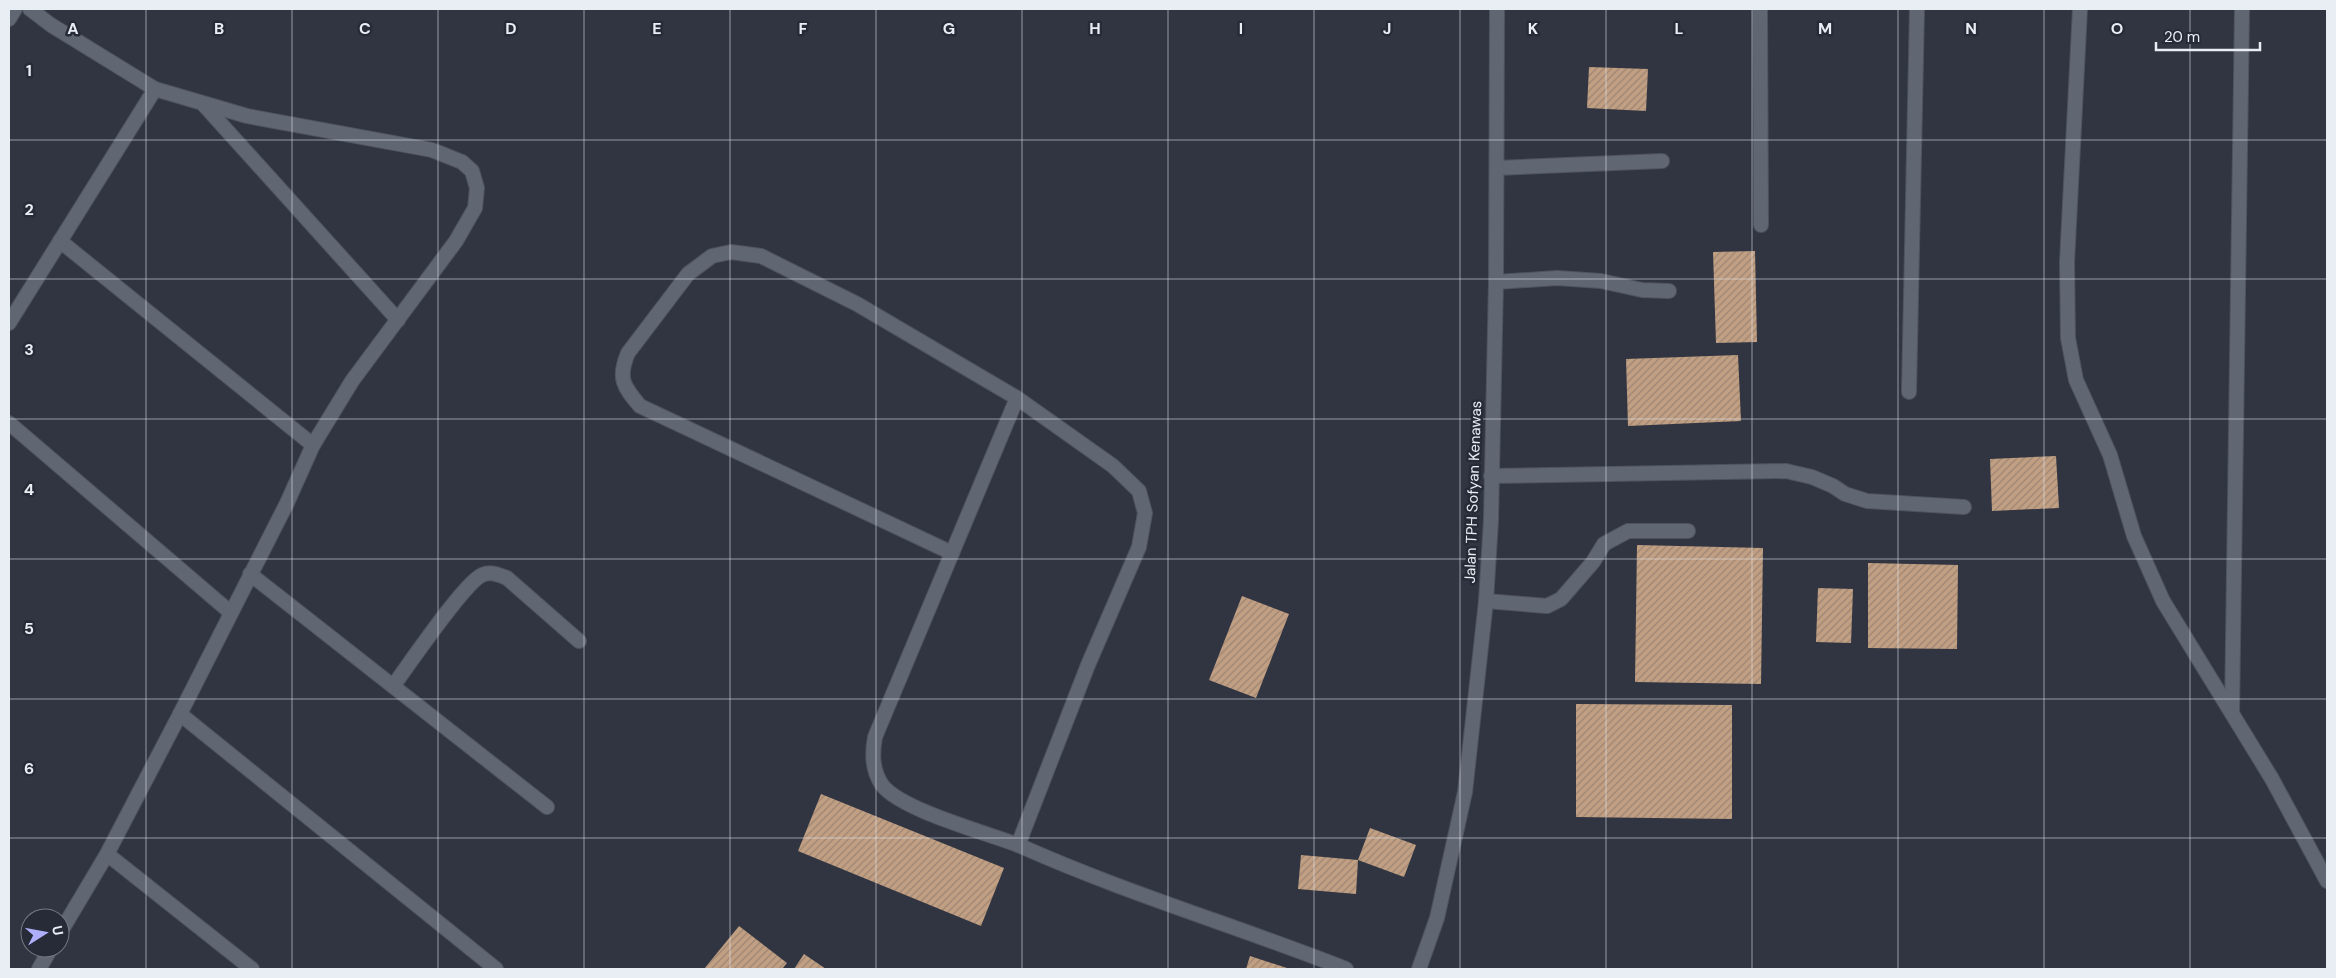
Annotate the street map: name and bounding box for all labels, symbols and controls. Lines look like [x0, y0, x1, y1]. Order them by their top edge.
text: A [67, 18, 79, 39]
text: B [214, 18, 224, 39]
text: C [359, 18, 371, 39]
text: D [505, 18, 517, 39]
text: E [652, 18, 662, 39]
text: F [799, 18, 808, 39]
text: G [943, 18, 955, 39]
text: H [1089, 18, 1101, 39]
text: I [1239, 18, 1243, 39]
text: J [1383, 18, 1391, 39]
text: K [1528, 18, 1539, 39]
text: L [1675, 18, 1684, 39]
text: M [1818, 18, 1832, 39]
text: N [1965, 18, 1977, 39]
text: O [2111, 18, 2123, 39]
scale bar [2156, 20, 2260, 52]
text: 20 m [2164, 27, 2200, 47]
text: 1 [26, 60, 32, 81]
text: 2 [24, 199, 34, 220]
text: 3 [24, 339, 34, 360]
street label: Jalan TPH Sofyan Kenawas [1460, 400, 1486, 584]
text: 4 [24, 479, 34, 500]
text: 5 [24, 618, 34, 639]
text: 6 [24, 758, 34, 779]
north arrow [20, 908, 70, 958]
text: U [48, 924, 68, 937]

